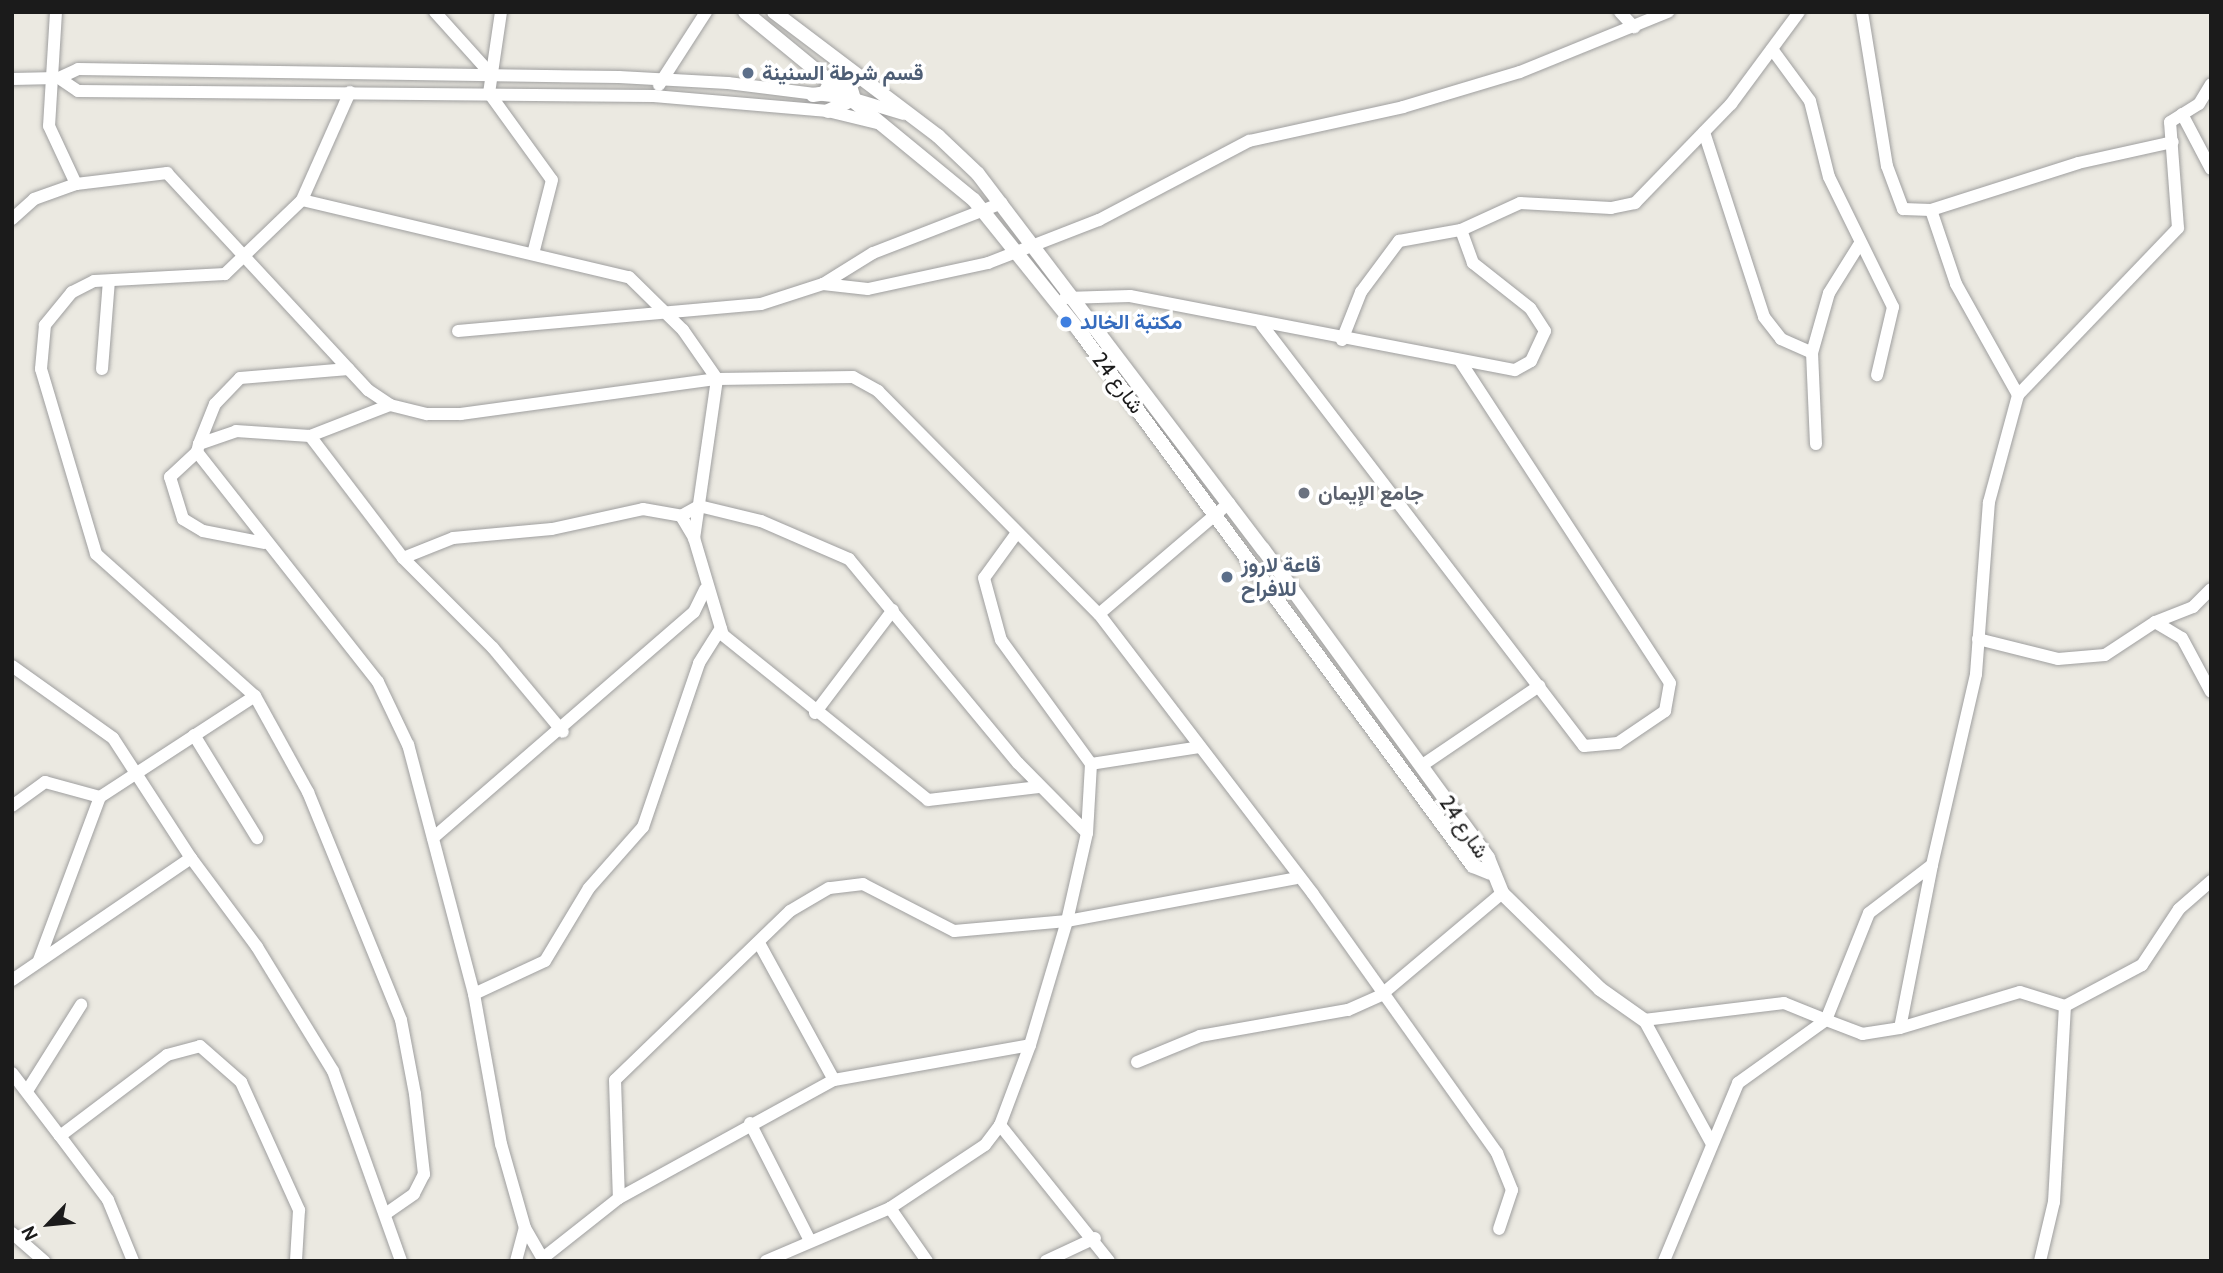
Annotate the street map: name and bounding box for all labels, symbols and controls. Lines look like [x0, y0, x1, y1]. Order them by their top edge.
place label: قسم شرطة السنينة [762, 60, 923, 86]
marker: قسم شرطة السنينة [740, 65, 756, 81]
place label: مكتبة الخالد [1080, 309, 1182, 335]
marker: مكتبة الخالد [1058, 314, 1074, 330]
street label: شارع 24 [1087, 347, 1149, 419]
place label: جامع الإيمان [1318, 480, 1424, 506]
marker: جامع الإيمان [1296, 485, 1312, 501]
place label: قاعة لاروز للافراح [1241, 552, 1321, 602]
marker: قاعة لاروز للافراح [1219, 569, 1235, 585]
street label: شارع 24 [1434, 791, 1494, 863]
north arrow [14, 1189, 84, 1259]
text: N [16, 1222, 43, 1245]

